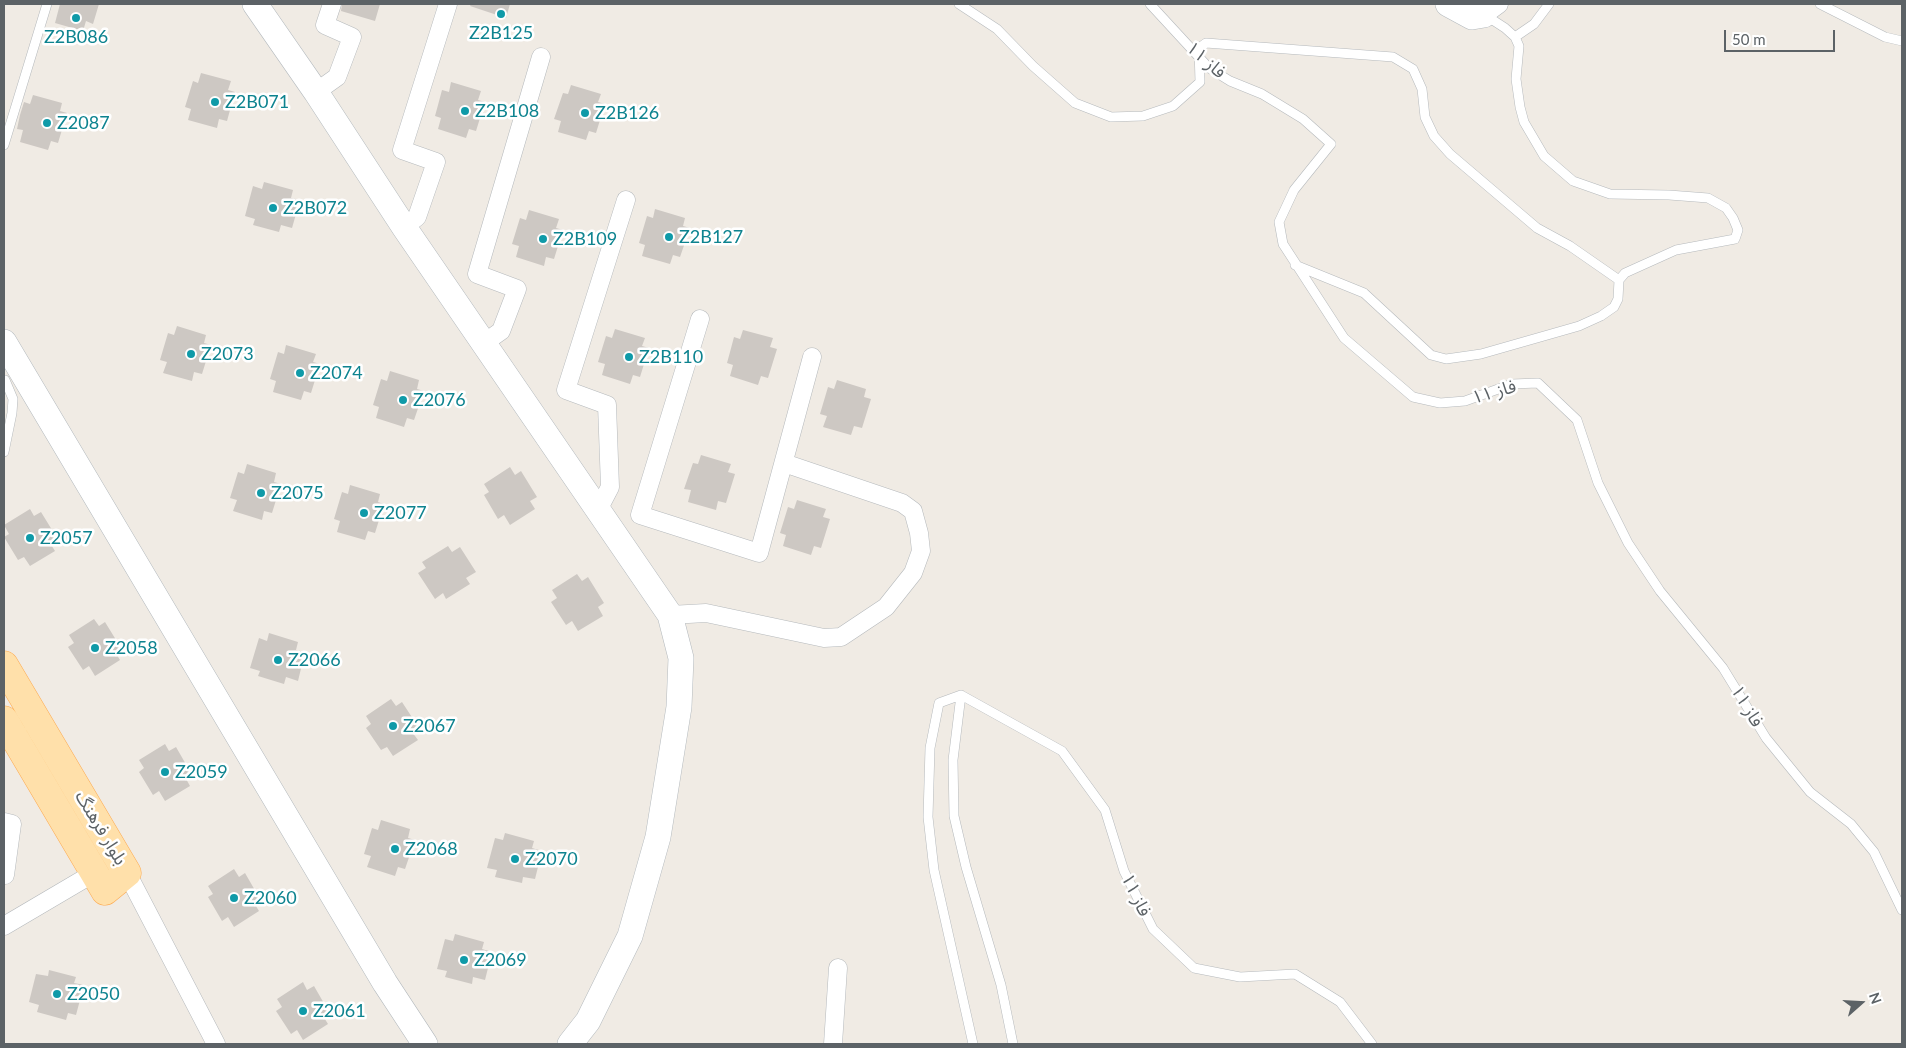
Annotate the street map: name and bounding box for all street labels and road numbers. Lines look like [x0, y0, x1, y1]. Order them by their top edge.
street label: فاز ۱۱ [1182, 37, 1230, 83]
street label: فاز ۱۱ [1469, 375, 1519, 409]
street label: فاز ۱۱ [1726, 681, 1768, 731]
street label: بلوار فرهنگ [70, 787, 132, 869]
street label: فاز ۱۱ [1116, 870, 1156, 920]

